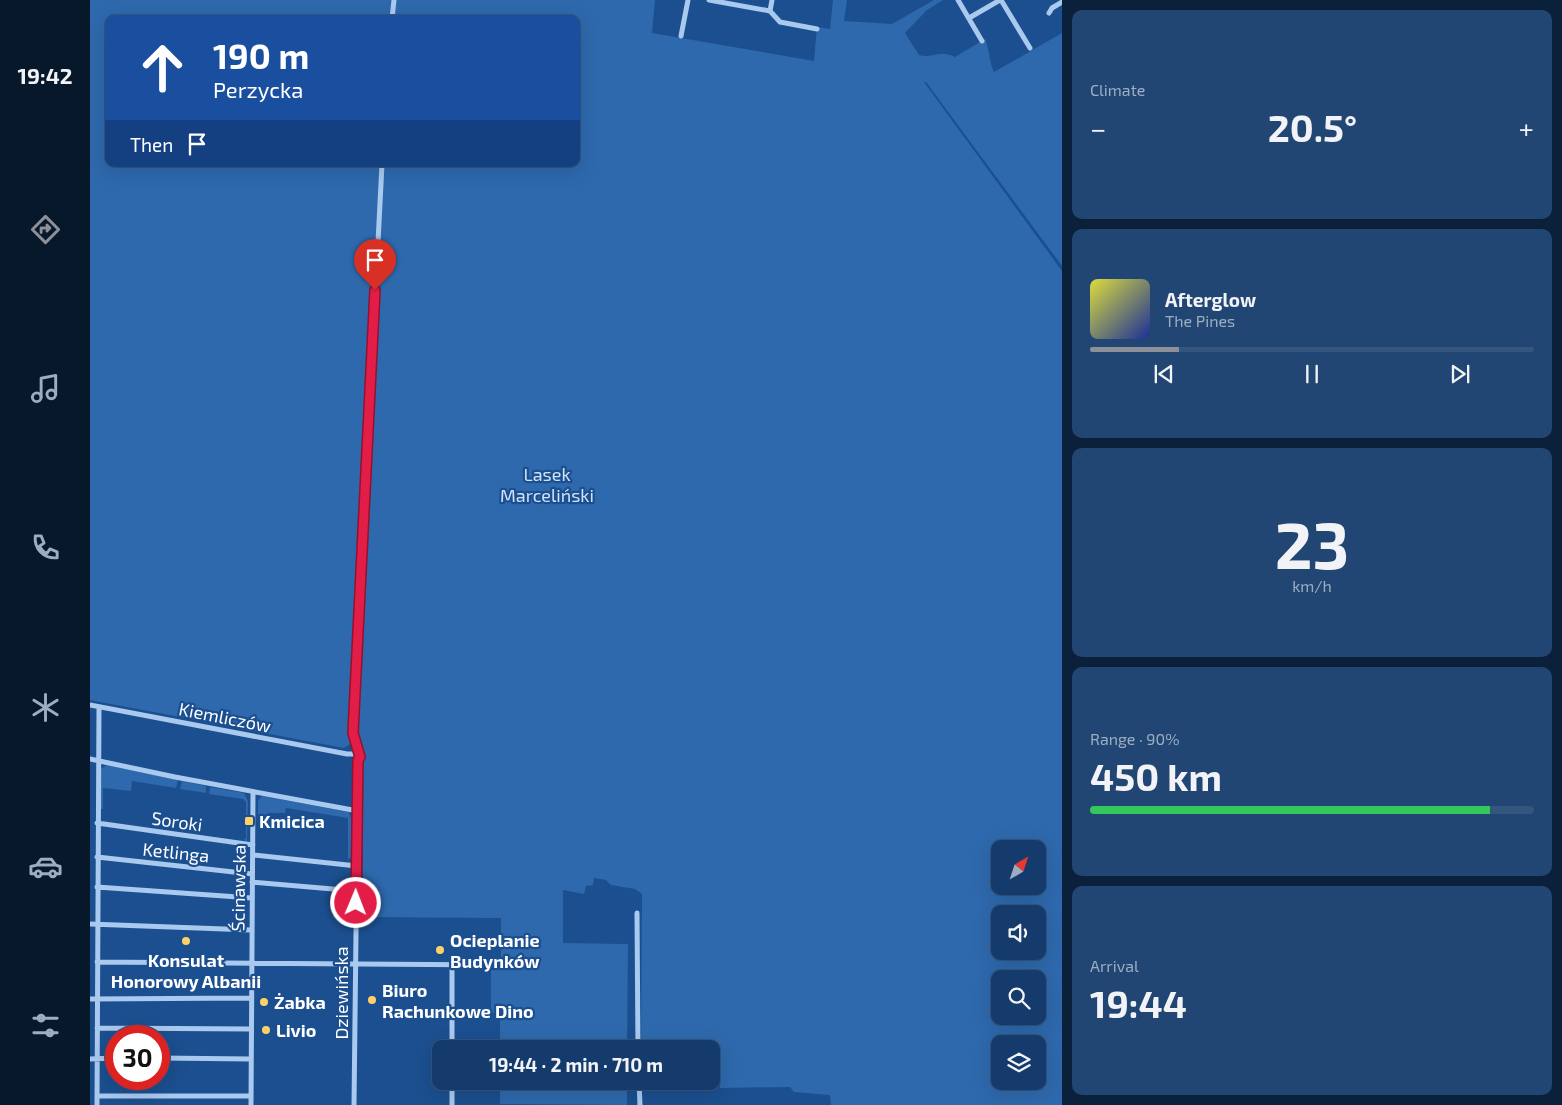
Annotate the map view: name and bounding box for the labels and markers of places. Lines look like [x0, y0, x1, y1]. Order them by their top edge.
pin [354, 239, 396, 290]
place label: Kmicica [259, 810, 325, 832]
marker: Kmicica [243, 815, 255, 827]
place label: Ocieplanie Budynków [450, 929, 540, 972]
marker: Konsulat Honorowy Albanii [180, 935, 192, 947]
marker: Ocieplanie Budynków [434, 944, 446, 956]
place label: Konsulat Honorowy Albanii [111, 949, 261, 992]
place label: Biuro Rachunkowe Dino [382, 979, 534, 1022]
place label: Żabka [274, 991, 326, 1013]
marker: Biuro Rachunkowe Dino [366, 994, 378, 1006]
marker: Żabka [258, 996, 270, 1008]
place label: Livio [276, 1019, 316, 1041]
marker: Livio [260, 1024, 272, 1036]

